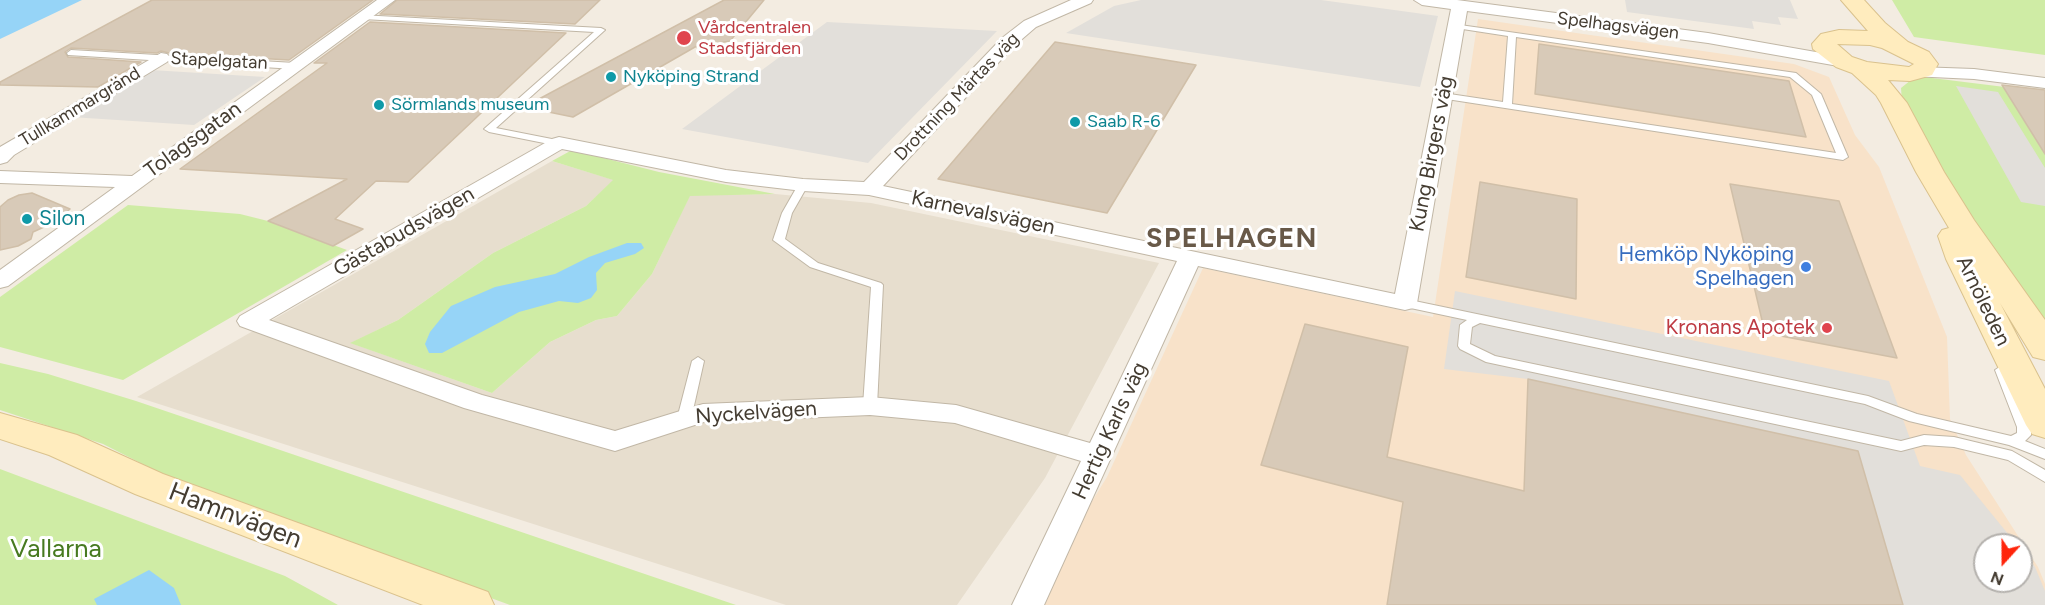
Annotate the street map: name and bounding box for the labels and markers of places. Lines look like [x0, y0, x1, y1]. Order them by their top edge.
place label: Vårdcentralen Stadsfjärden [698, 17, 811, 60]
marker: Vårdcentralen Stadsfjärden [675, 29, 693, 47]
place label: Nyköping Strand [623, 66, 759, 88]
marker: Nyköping Strand [604, 70, 618, 84]
place label: Sörmlands museum [391, 94, 549, 116]
marker: Sörmlands museum [372, 98, 386, 112]
place label: Saab R-6 [1087, 111, 1160, 133]
marker: Saab R-6 [1068, 115, 1082, 129]
place label: Silon [39, 206, 85, 232]
marker: Silon [20, 212, 34, 226]
place label: Hemköp Nyköping Spelhagen [1618, 242, 1794, 292]
marker: Hemköp Nyköping Spelhagen [1799, 260, 1813, 274]
place label: Kronans Apotek [1665, 315, 1815, 341]
marker: Kronans Apotek [1820, 321, 1834, 335]

